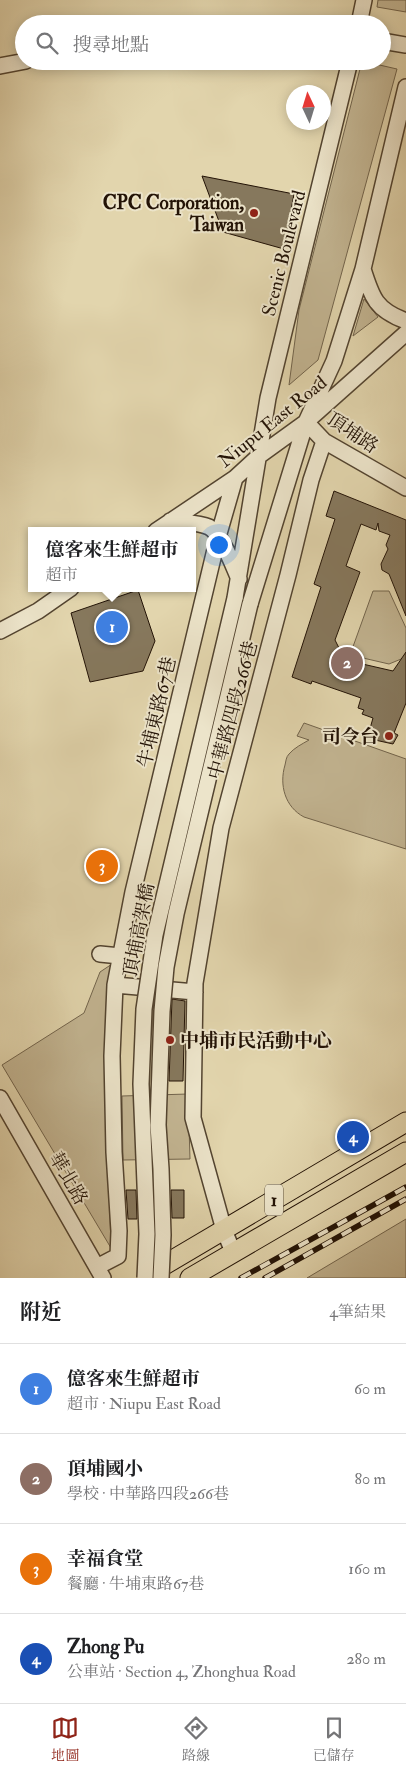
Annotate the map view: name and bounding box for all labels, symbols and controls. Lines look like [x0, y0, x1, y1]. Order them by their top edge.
search box [15, 15, 391, 70]
icon: search [33, 29, 61, 57]
text: 搜尋地點 [73, 33, 149, 57]
north arrow [286, 85, 331, 130]
street label: Scenic Boulevard [257, 187, 311, 319]
place label: CPC Corporation, Taiwan [103, 191, 244, 237]
marker: CPC Corporation, Taiwan [248, 207, 260, 219]
street label: Niupu East Road [213, 370, 333, 474]
street label: 頂埔路 [322, 407, 383, 459]
popup [28, 527, 196, 592]
your location [206, 532, 232, 558]
text: 億客來生鮮超市 [45, 538, 179, 562]
text: 超市 [45, 565, 78, 585]
pin: 1 [96, 608, 128, 646]
street label: 中華路四段266巷 [203, 638, 263, 782]
pin: 2 [331, 644, 363, 682]
street label: 牛埔東路67巷 [133, 654, 181, 770]
place label: 司令台 [322, 725, 379, 749]
marker: 司令台 [383, 730, 395, 742]
pin: 3 [86, 847, 118, 885]
street label: 頂埔高架橋 [118, 881, 160, 979]
place label: 中埔市民活動中心 [180, 1029, 332, 1053]
marker: 中埔市民活動中心 [164, 1034, 176, 1046]
pin: 4 [337, 1118, 369, 1156]
street label: 華北路 [43, 1148, 93, 1209]
road number: 1 [265, 1184, 283, 1216]
text: 附近 [20, 1299, 62, 1326]
text: 4筆結果 [329, 1302, 386, 1322]
text: 億客來生鮮超市 [67, 1367, 200, 1391]
text: 1 [33, 1379, 39, 1399]
text: 60 m [354, 1379, 386, 1399]
text: 超市 · Niupu East Road [67, 1394, 221, 1414]
text: 頂埔國小 [67, 1457, 143, 1481]
text: 2 [32, 1469, 40, 1489]
text: 80 m [355, 1469, 386, 1489]
text: 學校 · 中華路四段266巷 [67, 1484, 229, 1504]
text: 幸福食堂 [67, 1547, 143, 1571]
text: 3 [33, 1559, 39, 1579]
text: 160 m [348, 1559, 386, 1579]
text: 餐廳 · 牛埔東路67巷 [67, 1574, 204, 1594]
text: Zhong Pu [67, 1635, 144, 1659]
text: 4 [32, 1649, 40, 1669]
text: 280 m [346, 1649, 386, 1669]
text: 公車站 · Section 4, Zhonghua Road [67, 1662, 296, 1682]
tab: 地圖 [51, 1714, 79, 1764]
tab: 路線 [182, 1714, 210, 1764]
tab: 已儲存 [313, 1714, 355, 1764]

